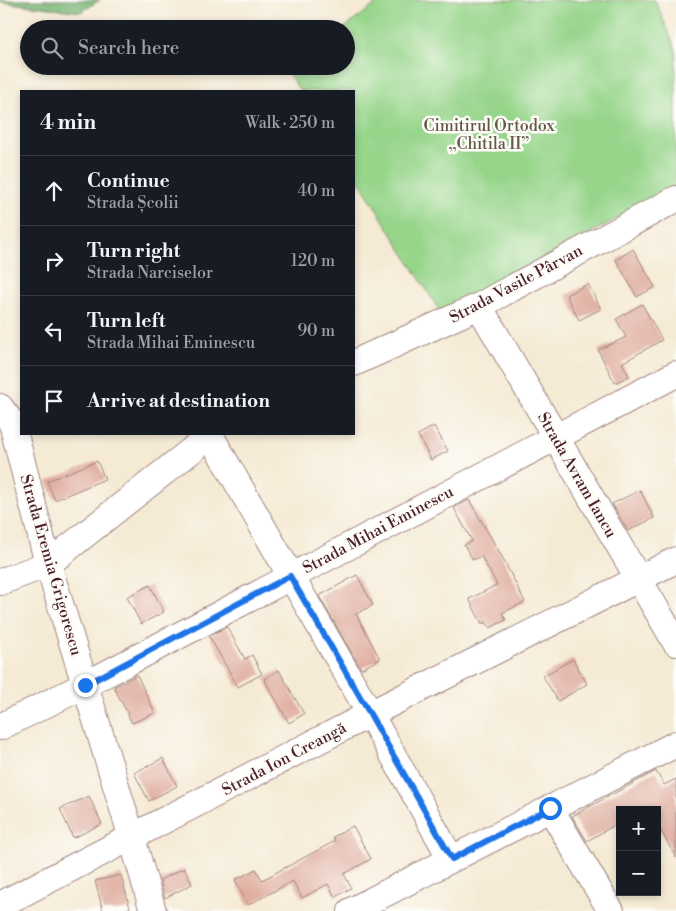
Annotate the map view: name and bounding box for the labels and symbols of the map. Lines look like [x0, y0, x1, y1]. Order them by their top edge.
park label: Cimitirul Ortodox „Chitila II” [423, 116, 555, 154]
street label: Strada Vasile Pârvan [446, 240, 587, 328]
street label: Strada Avram Iancu [533, 409, 621, 541]
street label: Strada Eremia Grigorescu [16, 472, 86, 658]
street label: Strada Mihai Eminescu [299, 482, 457, 578]
route end [74, 674, 97, 697]
street label: Strada Ion Creangă [218, 717, 350, 800]
route start [539, 797, 562, 820]

